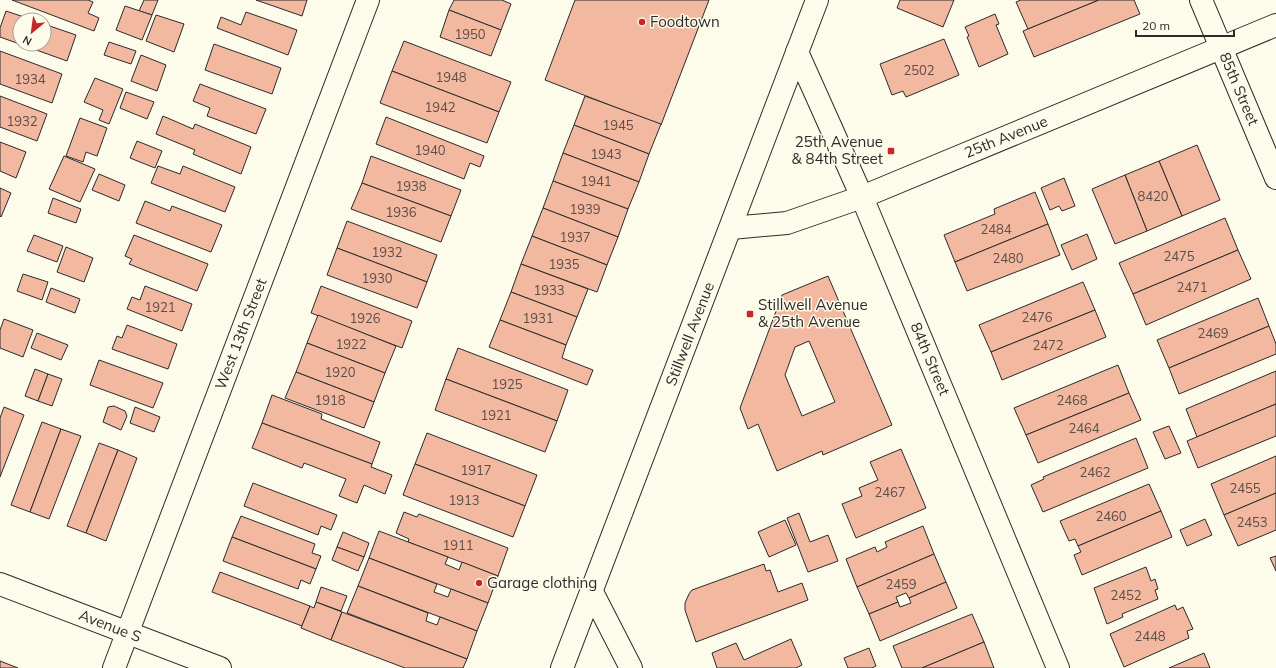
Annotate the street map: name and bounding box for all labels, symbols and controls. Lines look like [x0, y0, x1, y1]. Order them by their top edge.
north arrow [12, 12, 52, 52]
place label: Foodtown [650, 12, 720, 31]
scale bar [1136, 12, 1234, 38]
marker: Foodtown [637, 17, 647, 27]
text: 20 m [1142, 18, 1170, 33]
house number: 1950 [454, 26, 486, 42]
text: N [20, 33, 34, 49]
street label: 85th Street [1216, 49, 1263, 128]
house number: 2502 [903, 62, 935, 78]
house number: 1948 [435, 69, 467, 85]
house number: 1934 [14, 71, 46, 87]
house number: 1942 [424, 99, 456, 115]
street label: 25th Avenue [961, 111, 1050, 162]
house number: 1932 [6, 113, 38, 129]
house number: 1945 [602, 117, 634, 133]
place label: 25th Avenue & 84th Street [792, 132, 883, 168]
house number: 1940 [414, 142, 446, 158]
house number: 1943 [590, 146, 622, 162]
marker: 25th Avenue & 84th Street [886, 146, 896, 156]
house number: 1941 [580, 173, 612, 189]
house number: 1938 [395, 178, 427, 194]
house number: 8420 [1137, 188, 1169, 204]
house number: 1939 [569, 201, 601, 217]
house number: 1936 [385, 204, 417, 220]
house number: 2484 [980, 221, 1012, 237]
house number: 1937 [559, 229, 591, 245]
house number: 1932 [371, 244, 403, 260]
house number: 2475 [1163, 248, 1195, 264]
house number: 2480 [992, 250, 1024, 266]
house number: 1935 [548, 256, 580, 272]
house number: 1930 [361, 270, 393, 286]
street label: West 13th Street [211, 275, 271, 392]
street label: Stillwell Avenue [661, 279, 718, 388]
house number: 2471 [1176, 279, 1208, 295]
house number: 1933 [533, 282, 565, 298]
place label: Stillwell Avenue & 25th Avenue [758, 295, 868, 331]
house number: 1921 [144, 299, 176, 315]
marker: Stillwell Avenue & 25th Avenue [745, 309, 755, 319]
house number: 2476 [1021, 309, 1053, 325]
house number: 1926 [349, 310, 381, 326]
house number: 1931 [522, 310, 554, 326]
street label: 84th Street [907, 319, 954, 398]
house number: 2469 [1197, 325, 1229, 341]
house number: 1922 [335, 336, 367, 352]
house number: 2472 [1032, 337, 1064, 353]
house number: 1920 [324, 364, 356, 380]
house number: 1925 [491, 376, 523, 392]
house number: 1918 [314, 392, 346, 408]
house number: 2468 [1056, 392, 1088, 408]
house number: 1921 [480, 407, 512, 423]
house number: 2464 [1068, 420, 1100, 436]
house number: 1917 [460, 462, 492, 478]
house number: 2462 [1079, 464, 1111, 480]
house number: 2455 [1229, 480, 1261, 496]
house number: 2467 [874, 484, 906, 500]
house number: 1913 [448, 492, 480, 508]
house number: 2460 [1095, 508, 1127, 524]
house number: 2453 [1236, 514, 1268, 530]
house number: 1911 [442, 537, 474, 553]
place label: Garage clothing [487, 573, 597, 592]
house number: 2459 [885, 576, 917, 592]
marker: Garage clothing [474, 578, 484, 588]
house number: 2452 [1110, 587, 1142, 603]
street label: Avenue S [76, 605, 144, 646]
house number: 2448 [1134, 628, 1166, 644]

